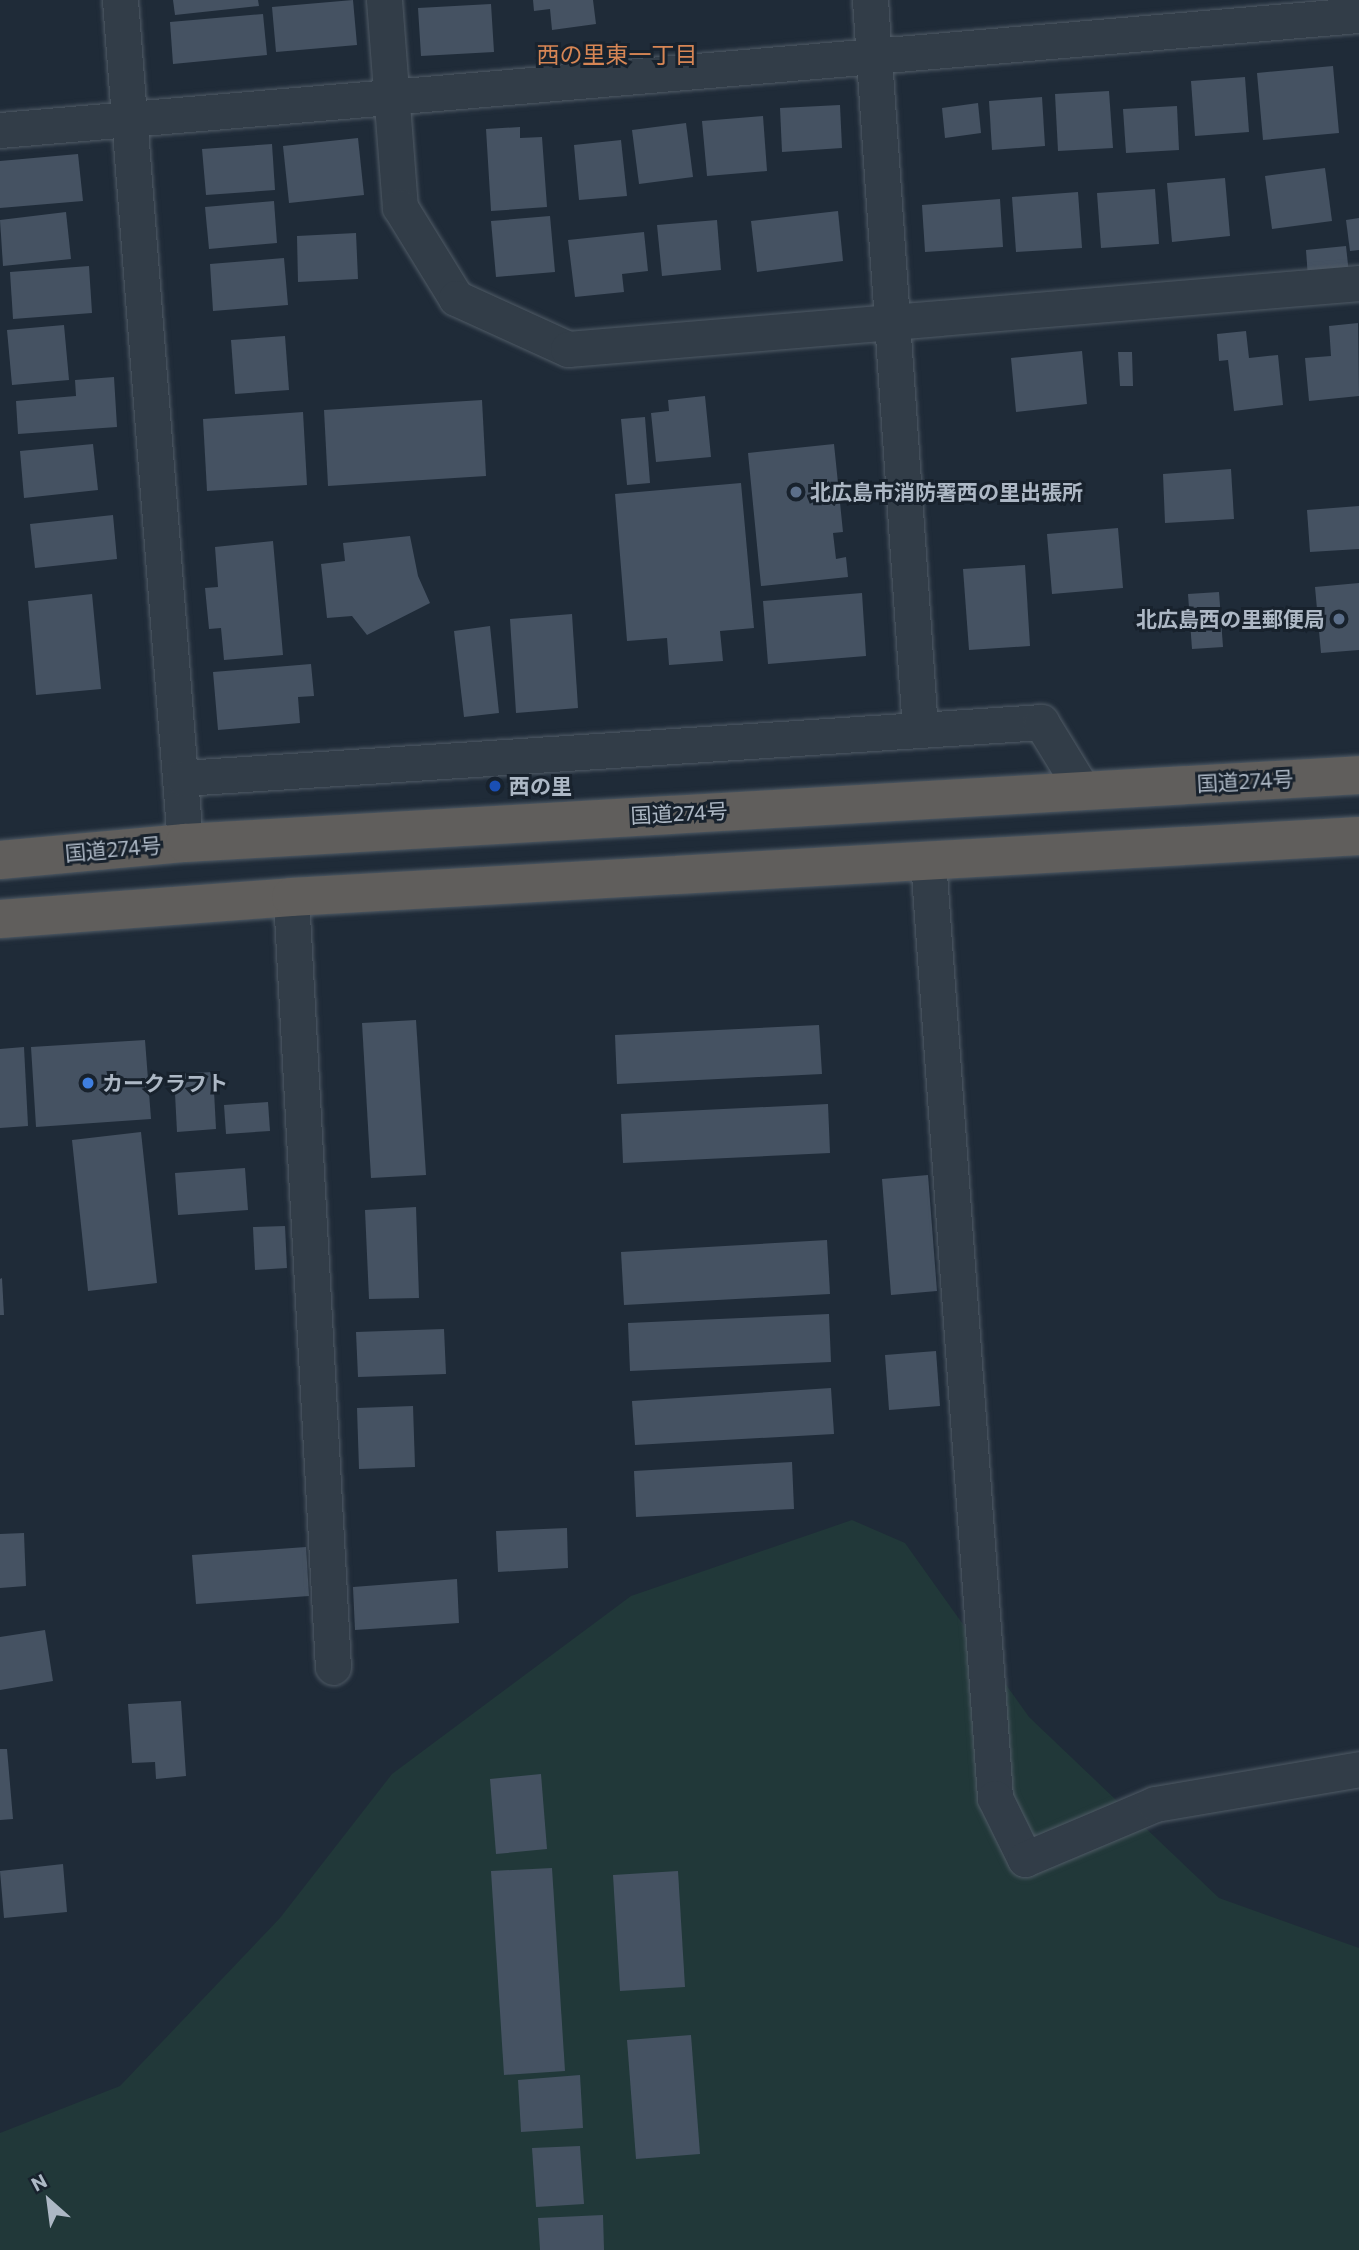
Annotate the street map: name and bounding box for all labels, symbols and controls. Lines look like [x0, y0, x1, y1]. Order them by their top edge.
district label: 西の里東一丁目 [537, 40, 697, 68]
place label: 北広島市消防署西の里出張所 [810, 479, 1083, 505]
marker: 北広島市消防署西の里出張所 [788, 484, 804, 500]
place label: 北広島西の里郵便局 [1136, 606, 1325, 632]
marker: 北広島西の里郵便局 [1331, 611, 1347, 627]
street label: 国道274号 [1196, 766, 1294, 796]
place label: 西の里 [509, 773, 572, 799]
marker: 西の里 [487, 778, 503, 794]
street label: 国道274号 [630, 798, 728, 828]
street label: 国道274号 [64, 832, 162, 866]
place label: カークラフト [102, 1070, 228, 1096]
marker: カークラフト [80, 1075, 96, 1091]
north arrow [14, 2166, 84, 2236]
text: N [27, 2169, 51, 2196]

